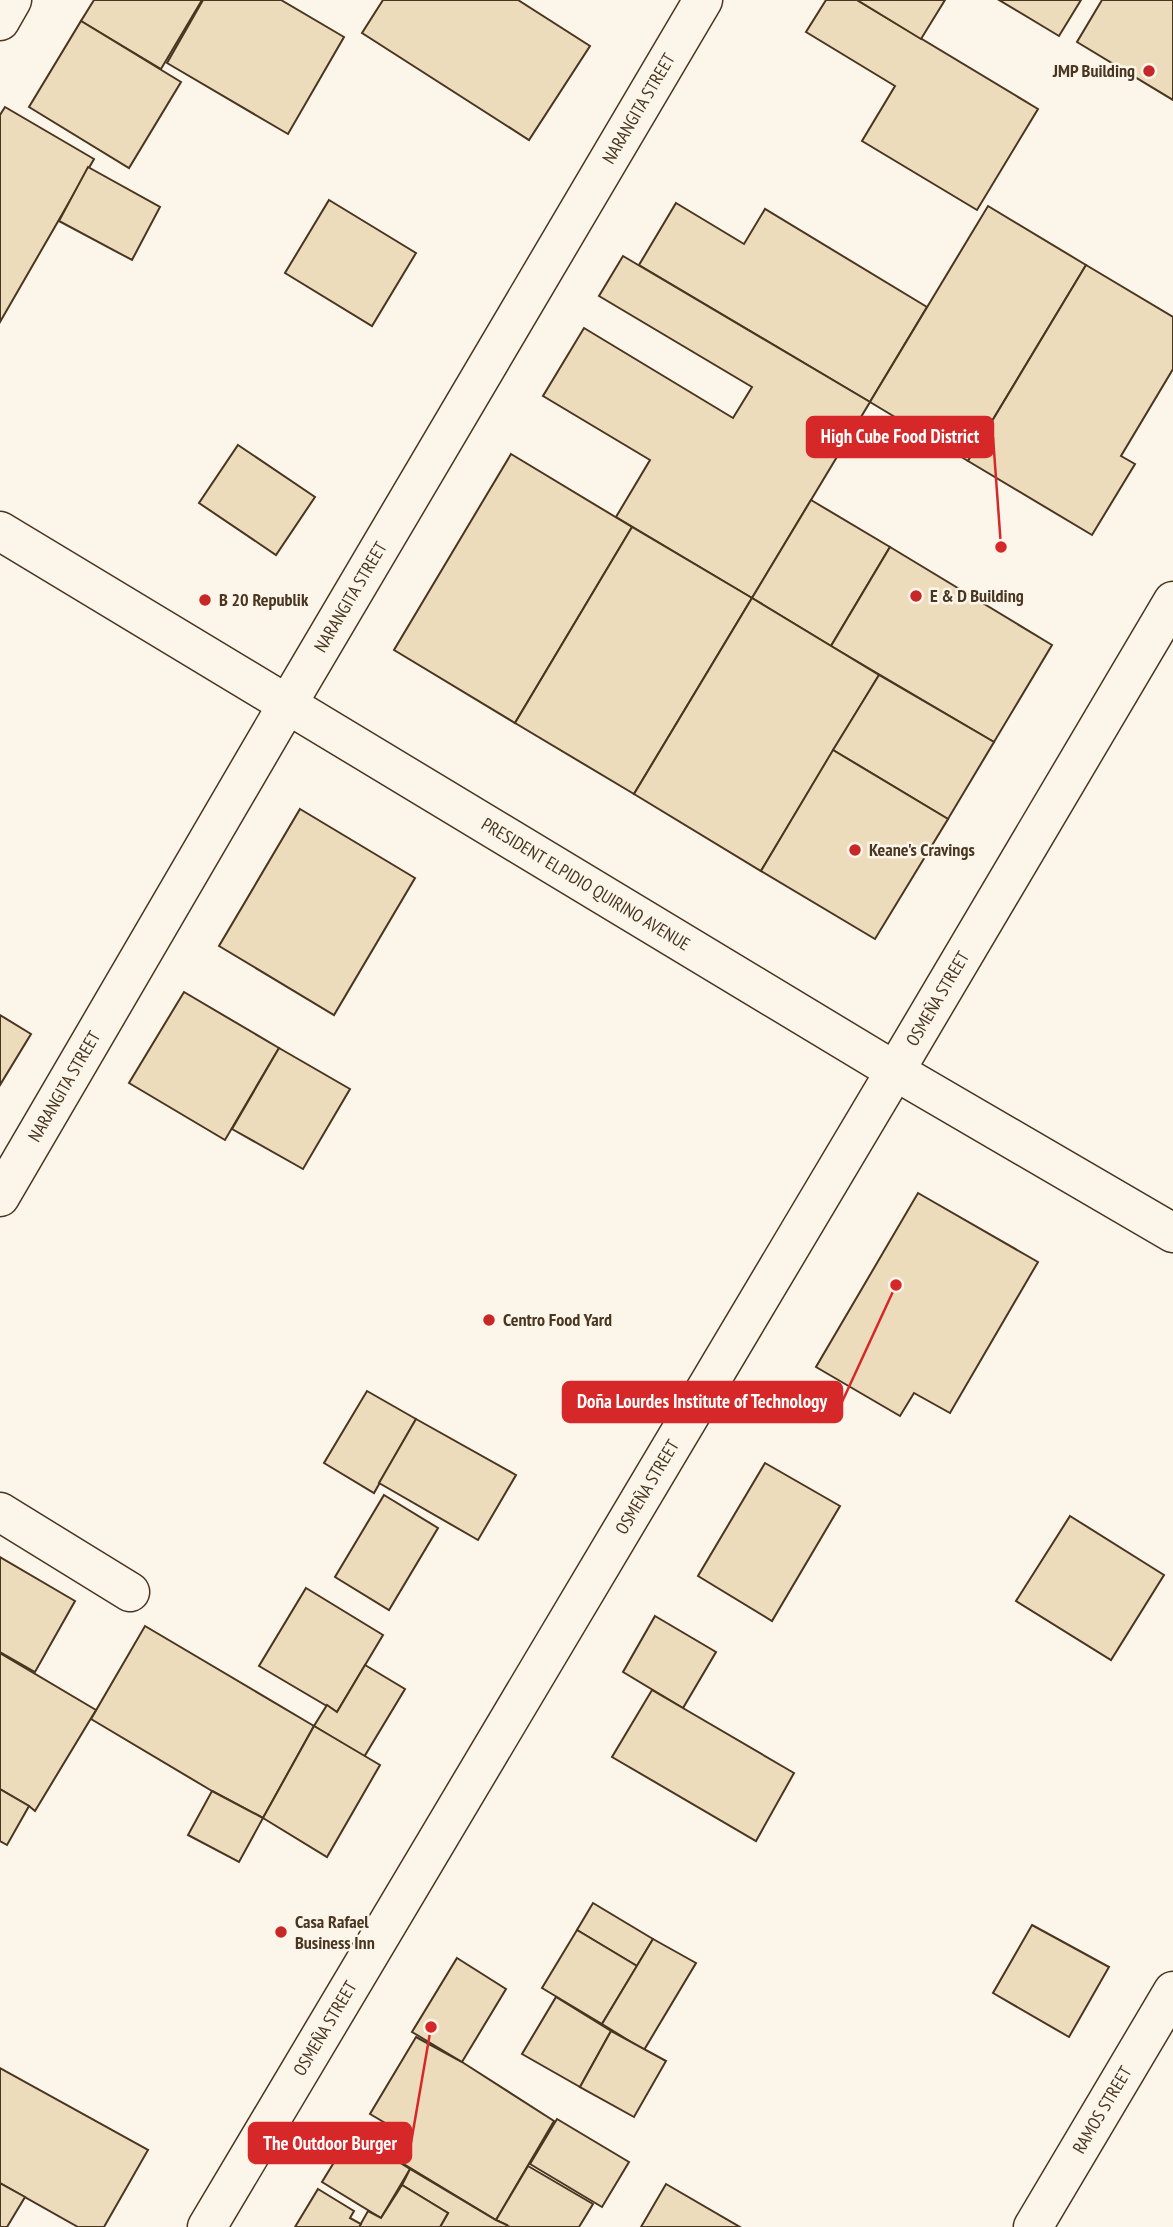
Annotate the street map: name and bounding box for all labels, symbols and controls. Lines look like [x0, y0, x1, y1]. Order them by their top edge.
street label: NARANGITA STREET [597, 49, 680, 168]
place label: JMP Building [1052, 59, 1135, 82]
marker: JMP Building [1141, 63, 1157, 79]
callout: High Cube Food District [807, 417, 993, 457]
text: High Cube Food District [821, 424, 980, 448]
street label: NARANGITA STREET [309, 537, 392, 656]
place label: E & D Building [930, 584, 1024, 607]
place label: B 20 Republik [219, 588, 309, 611]
marker: E & D Building [908, 588, 924, 604]
marker: B 20 Republik [197, 592, 213, 608]
street label: PRESIDENT ELPIDIO QUIRINO AVENUE [477, 812, 694, 956]
place label: Keane's Cravings [869, 838, 975, 861]
marker: Keane's Cravings [847, 842, 863, 858]
street label: OSMEÑA STREET [900, 947, 974, 1050]
street label: NARANGITA STREET [23, 1027, 105, 1146]
place label: Centro Food Yard [503, 1308, 612, 1331]
marker: Centro Food Yard [481, 1312, 497, 1328]
callout: Doña Lourdes Institute of Technology [563, 1382, 842, 1422]
text: Doña Lourdes Institute of Technology [577, 1389, 828, 1413]
street label: OSMEÑA STREET [610, 1435, 684, 1538]
place label: Casa Rafael Business Inn [295, 1910, 375, 1954]
marker: Casa Rafael Business Inn [273, 1924, 289, 1940]
street label: OSMEÑA STREET [288, 1977, 362, 2080]
street label: RAMOS STREET [1067, 2062, 1137, 2158]
callout: The Outdoor Burger [249, 2123, 411, 2163]
text: The Outdoor Burger [263, 2131, 398, 2155]

